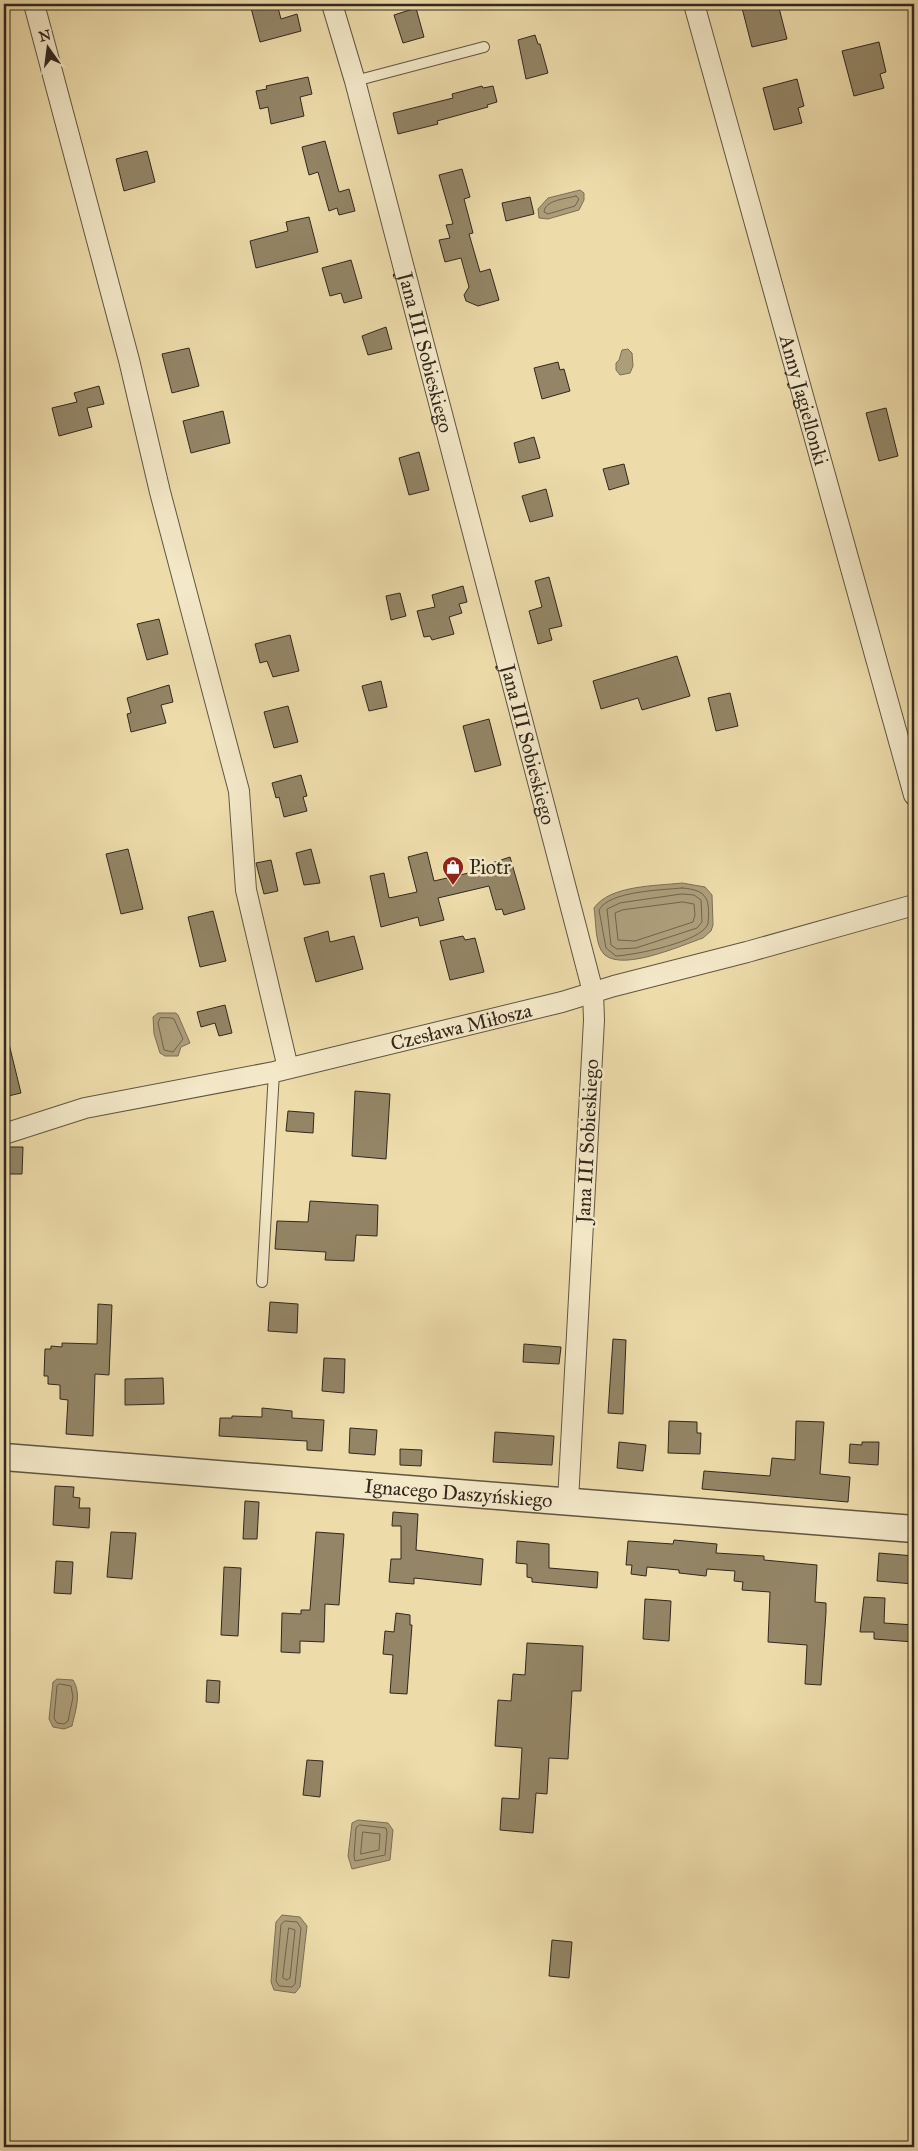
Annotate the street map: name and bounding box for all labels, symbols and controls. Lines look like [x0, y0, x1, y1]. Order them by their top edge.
north arrow [22, 22, 72, 72]
text: N [37, 26, 53, 46]
street label: Jana III Sobieskiego [392, 268, 458, 435]
street label: Anny Jagiellonki [774, 331, 834, 468]
street label: Jana III Sobieskiego [494, 660, 561, 827]
shop icon: Piotr [441, 855, 465, 886]
place label: Piotr [469, 855, 511, 879]
street label: Czesława Miłosza [388, 998, 535, 1055]
street label: Jana III Sobieskiego [571, 1058, 604, 1226]
street label: Ignacego Daszyńskiego [364, 1474, 553, 1513]

